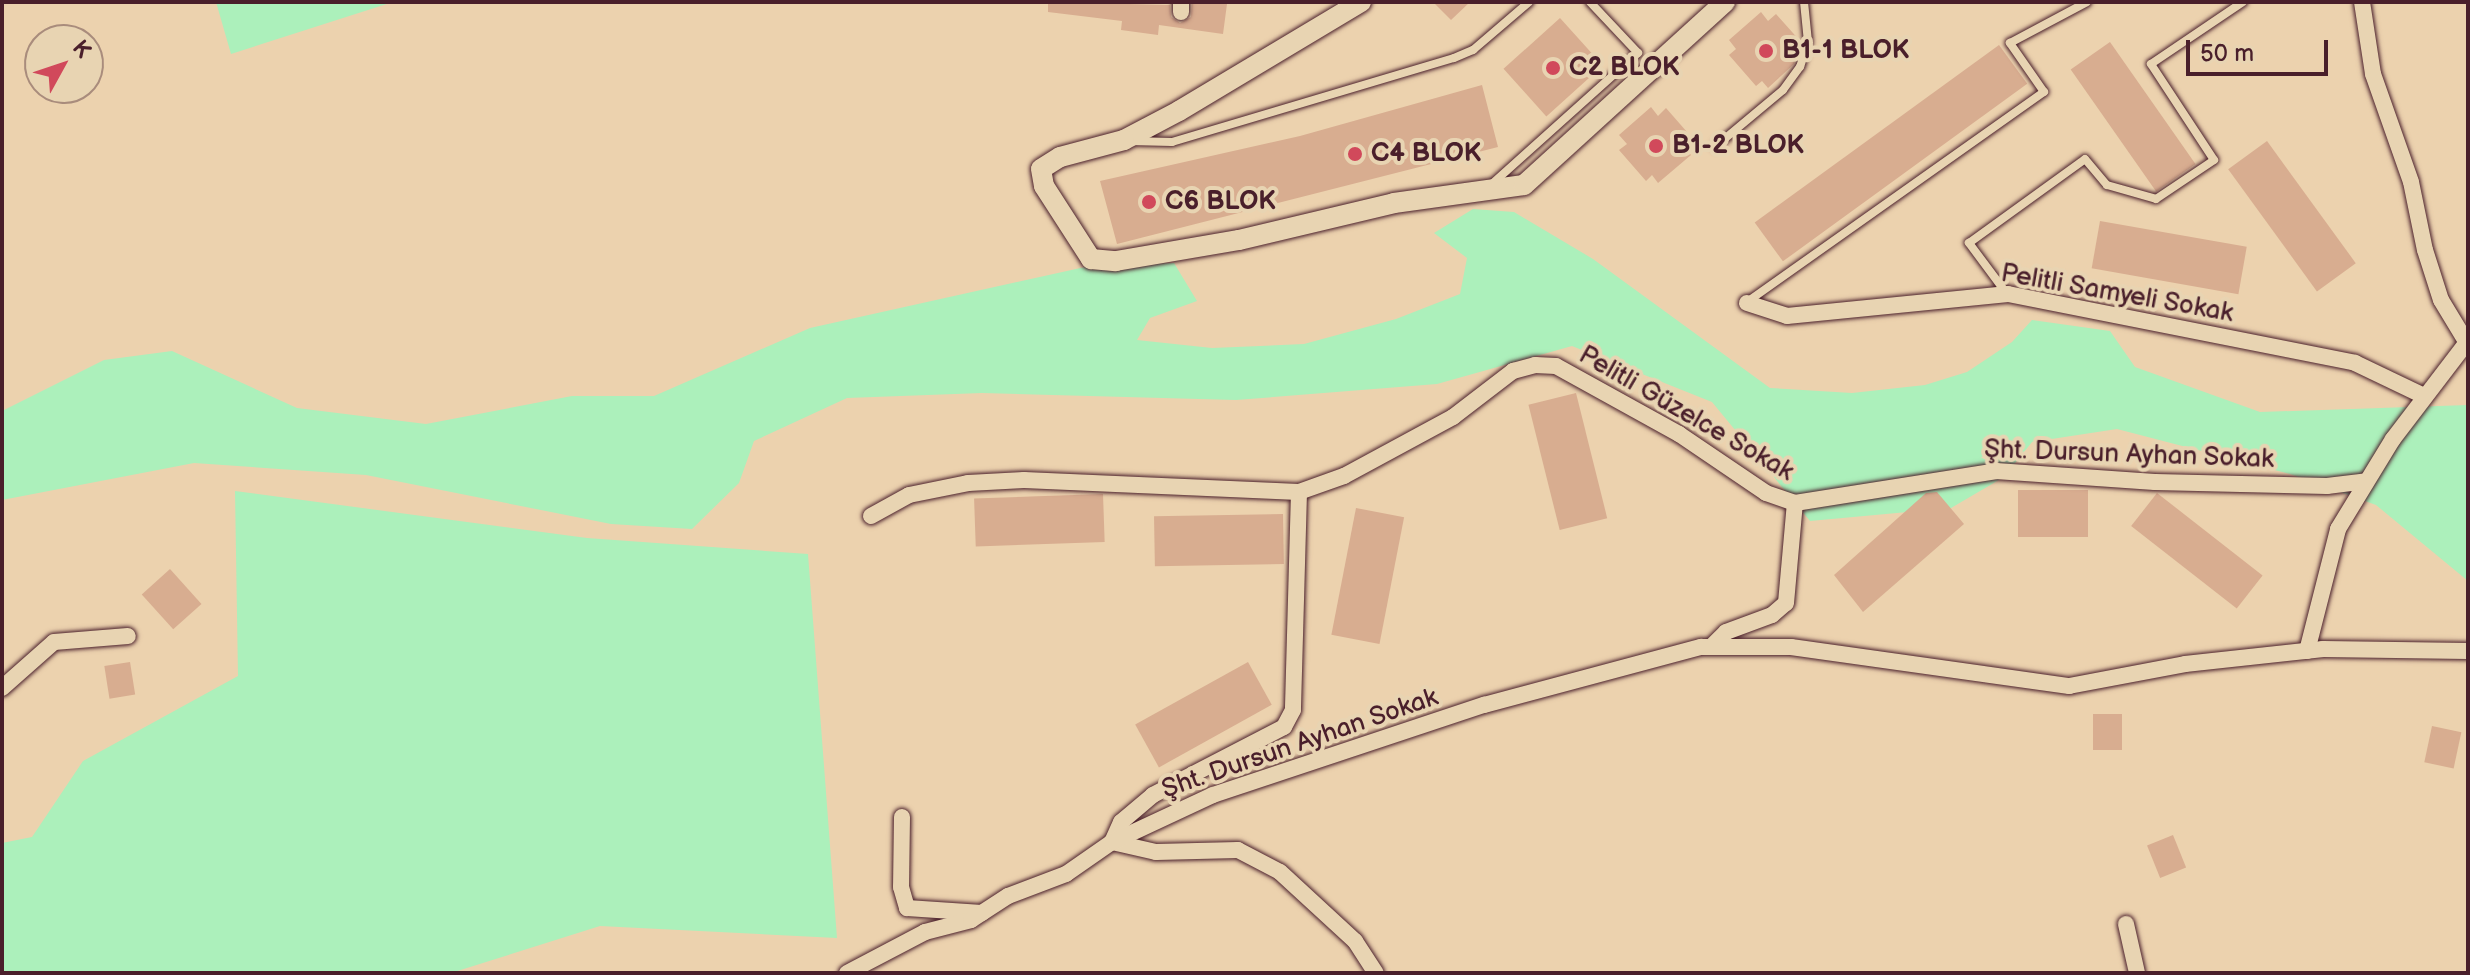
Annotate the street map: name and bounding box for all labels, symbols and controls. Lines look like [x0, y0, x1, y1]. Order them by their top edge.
north arrow [24, 24, 104, 104]
scale bar [2190, 24, 2332, 74]
text: K [66, 35, 96, 64]
place label: B1-1 BLOK [1782, 35, 1909, 67]
text: 50 m [2200, 39, 2254, 68]
marker: B1-1 BLOK [1757, 42, 1775, 60]
place label: C2 BLOK [1569, 52, 1680, 84]
marker: C2 BLOK [1544, 59, 1562, 77]
place label: B1-2 BLOK [1672, 130, 1804, 162]
marker: B1-2 BLOK [1647, 137, 1665, 155]
place label: C4 BLOK [1371, 138, 1481, 170]
marker: C4 BLOK [1346, 145, 1364, 163]
place label: C6 BLOK [1165, 186, 1276, 218]
marker: C6 BLOK [1140, 193, 1158, 211]
street label: Pelitli Samyeli Sokak [1998, 258, 2236, 330]
street label: Pelitli Güzelce Sokak [1573, 340, 1799, 488]
street label: Şht. Dursun Ayhan Sokak [1983, 434, 2275, 476]
street label: Şht. Dursun Ayhan Sokak [1158, 682, 1442, 806]

